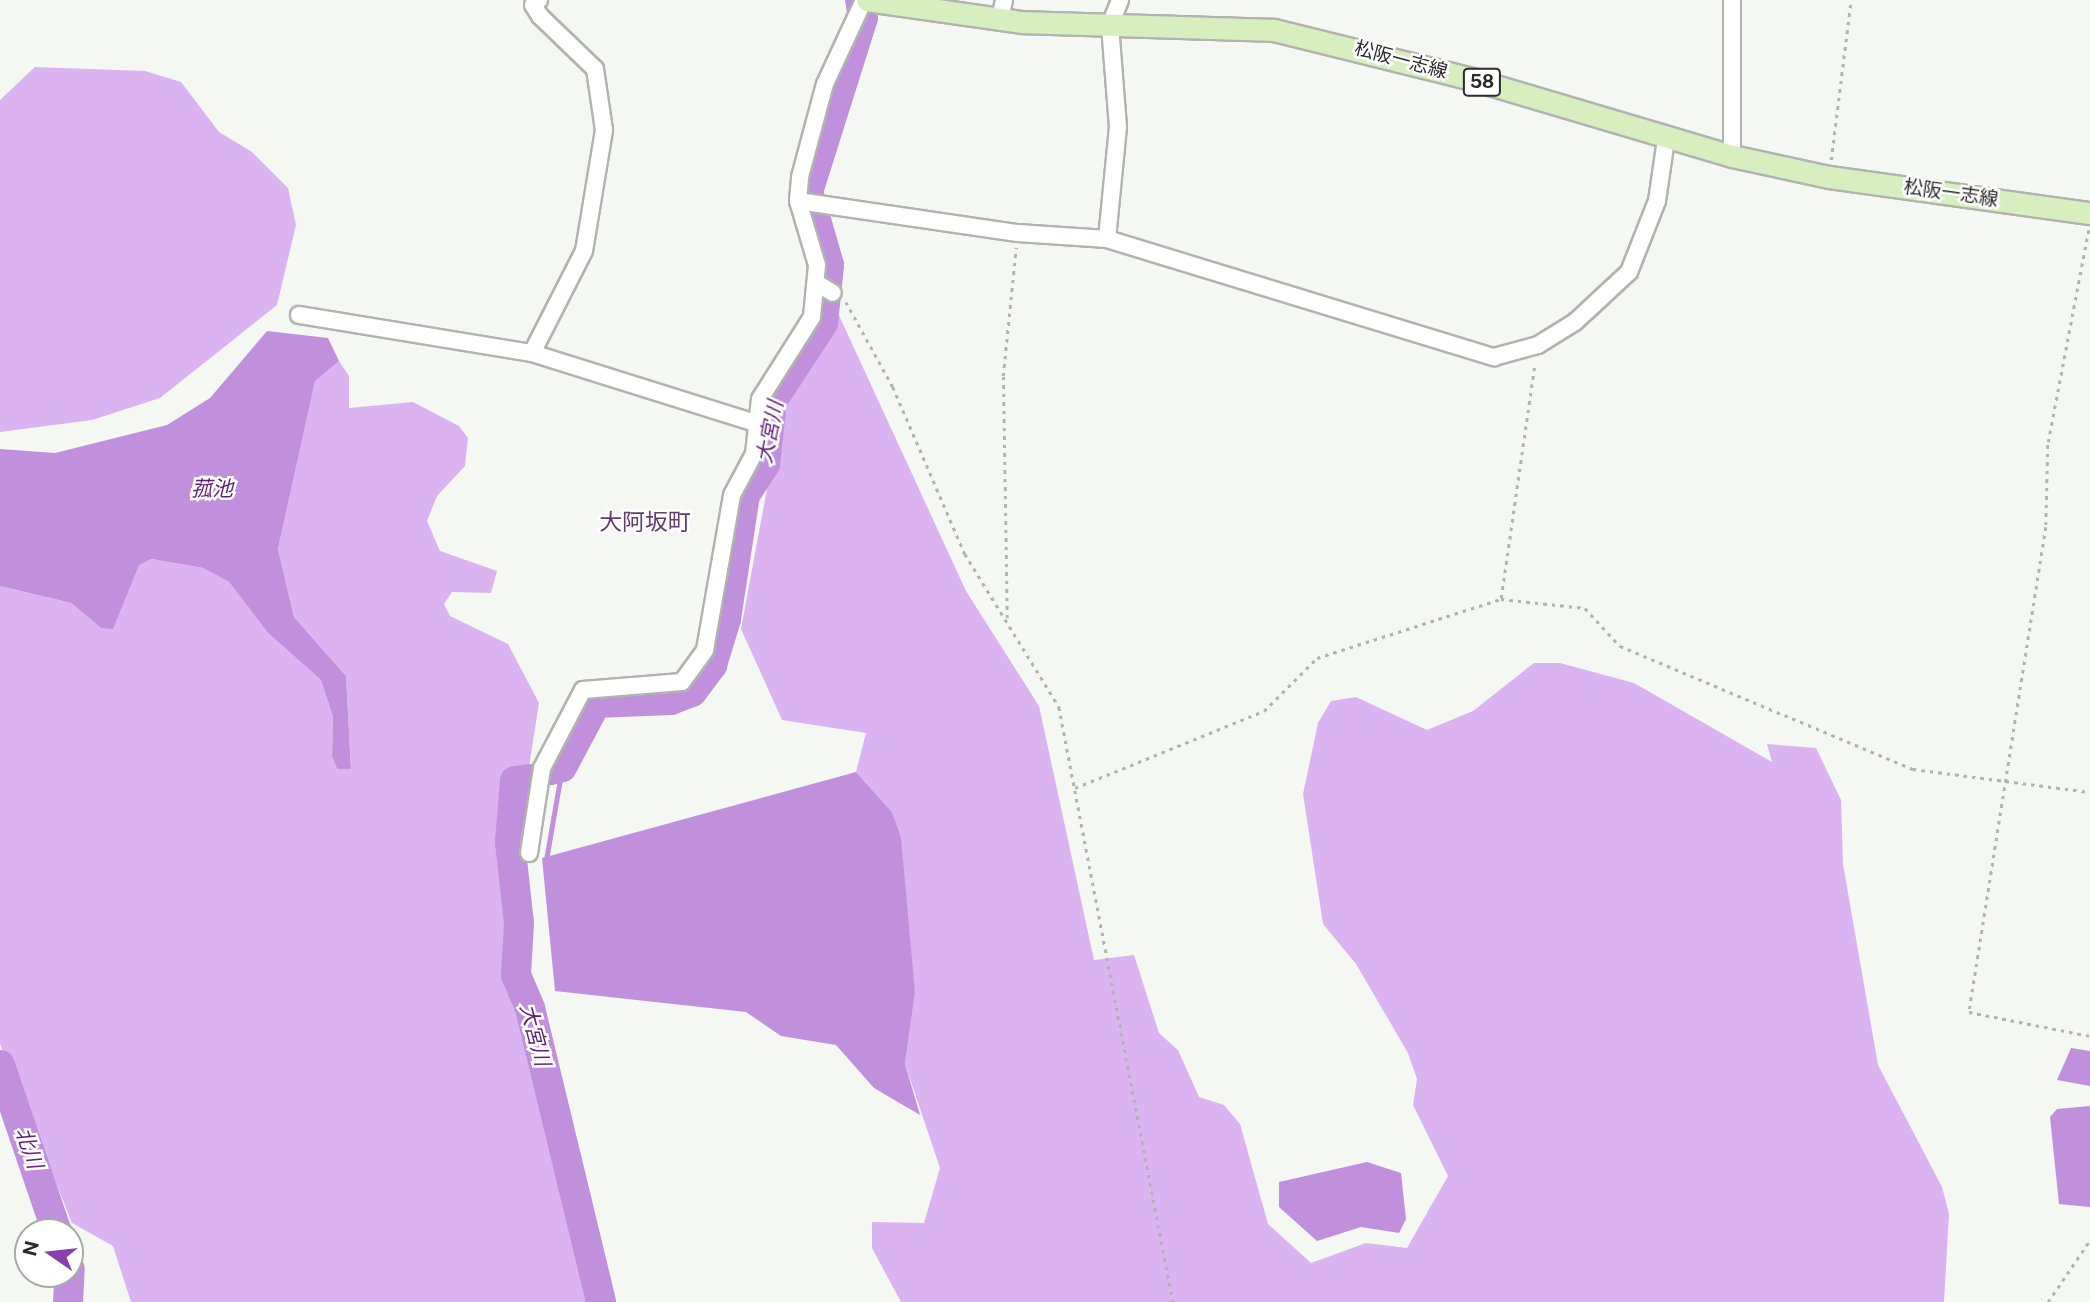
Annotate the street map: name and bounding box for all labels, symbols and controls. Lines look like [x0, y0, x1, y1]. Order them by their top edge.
street label: 松阪一志線 [1352, 37, 1450, 83]
road number: 58 [1463, 68, 1501, 96]
street label: 松阪一志線 [1902, 175, 2000, 211]
water label: 大宮川 [752, 399, 788, 465]
water label: 菰池 [191, 476, 233, 502]
district label: 大阿坂町 [599, 508, 691, 536]
water label: 大宮川 [515, 1001, 555, 1069]
water label: 北川 [10, 1124, 48, 1172]
north arrow [14, 1218, 84, 1288]
text: N [18, 1239, 43, 1258]

